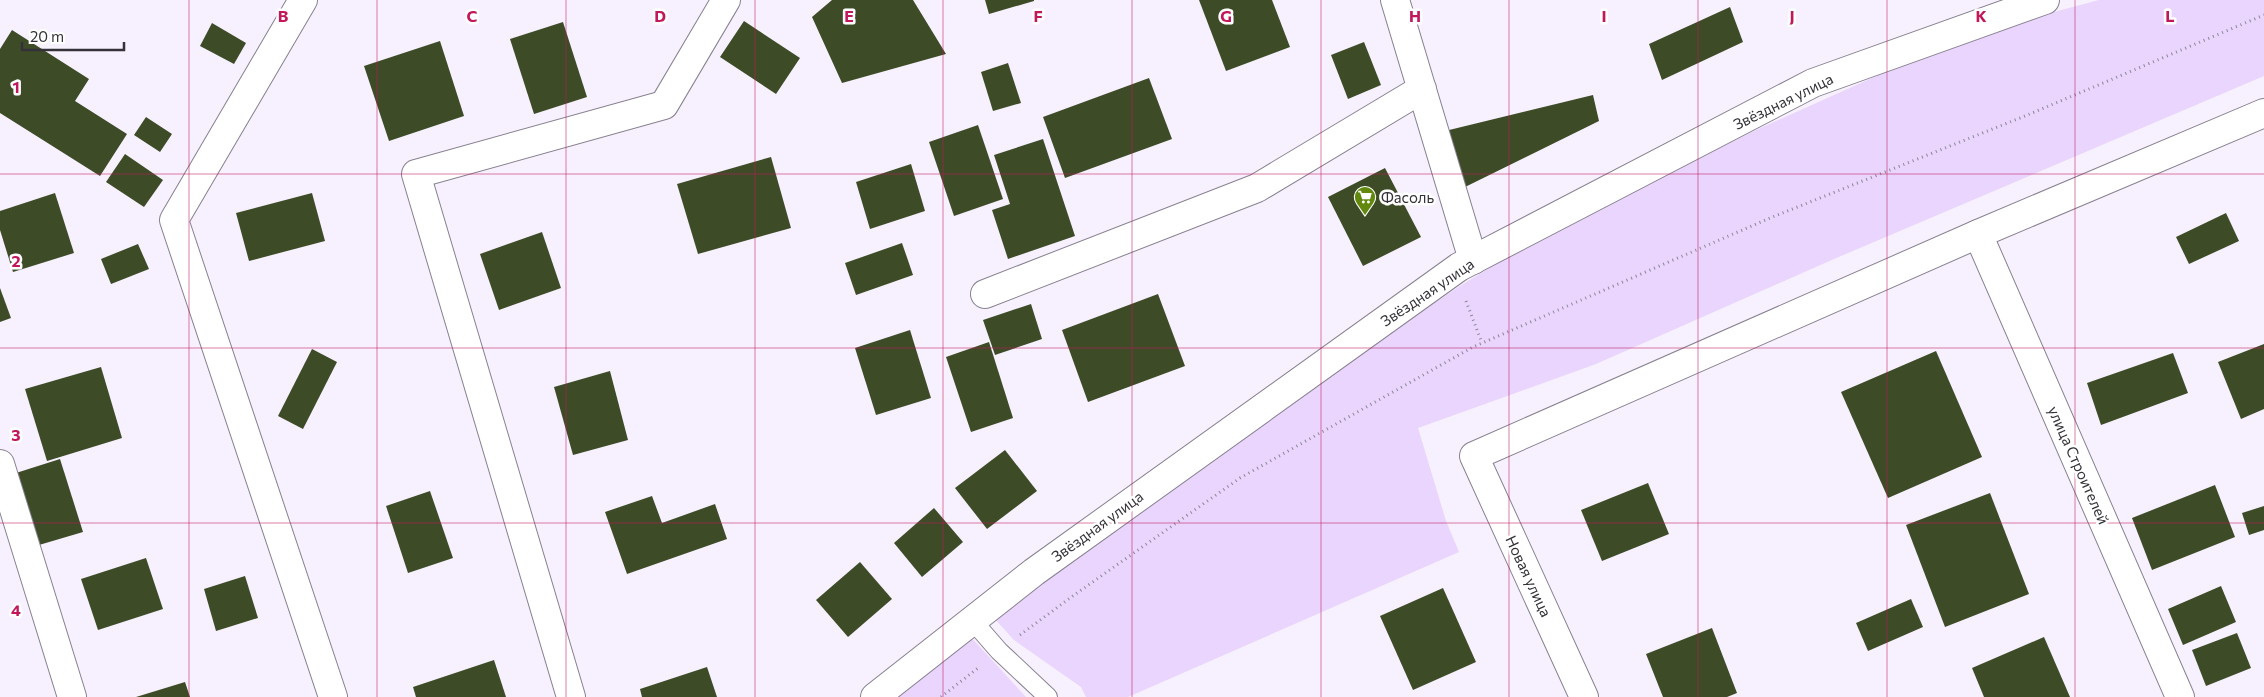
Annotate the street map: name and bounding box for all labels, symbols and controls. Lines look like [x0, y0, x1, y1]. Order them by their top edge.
text: B [278, 6, 289, 25]
text: C [467, 6, 478, 25]
text: D [654, 6, 666, 25]
text: E [844, 6, 854, 25]
text: F [1033, 6, 1043, 25]
text: G [1220, 6, 1232, 25]
text: H [1409, 6, 1421, 25]
text: I [1601, 6, 1607, 25]
text: J [1789, 6, 1795, 25]
text: K [1975, 6, 1987, 25]
text: L [2165, 6, 2175, 25]
scale bar [22, 20, 125, 52]
text: 20 m [30, 27, 64, 45]
street label: Звёздная улица [1730, 69, 1836, 133]
text: 1 [12, 77, 20, 96]
supermarket icon: Фасоль [1353, 185, 1377, 216]
place label: Фасоль [1381, 188, 1435, 206]
text: 2 [11, 251, 21, 270]
street label: Звёздная улица [1377, 254, 1477, 330]
street label: улица Строителей [2045, 403, 2113, 527]
text: 3 [11, 425, 21, 444]
street label: Звёздная улица [1048, 487, 1146, 565]
street label: Новая улица [1502, 532, 1556, 620]
text: 4 [11, 600, 21, 619]

